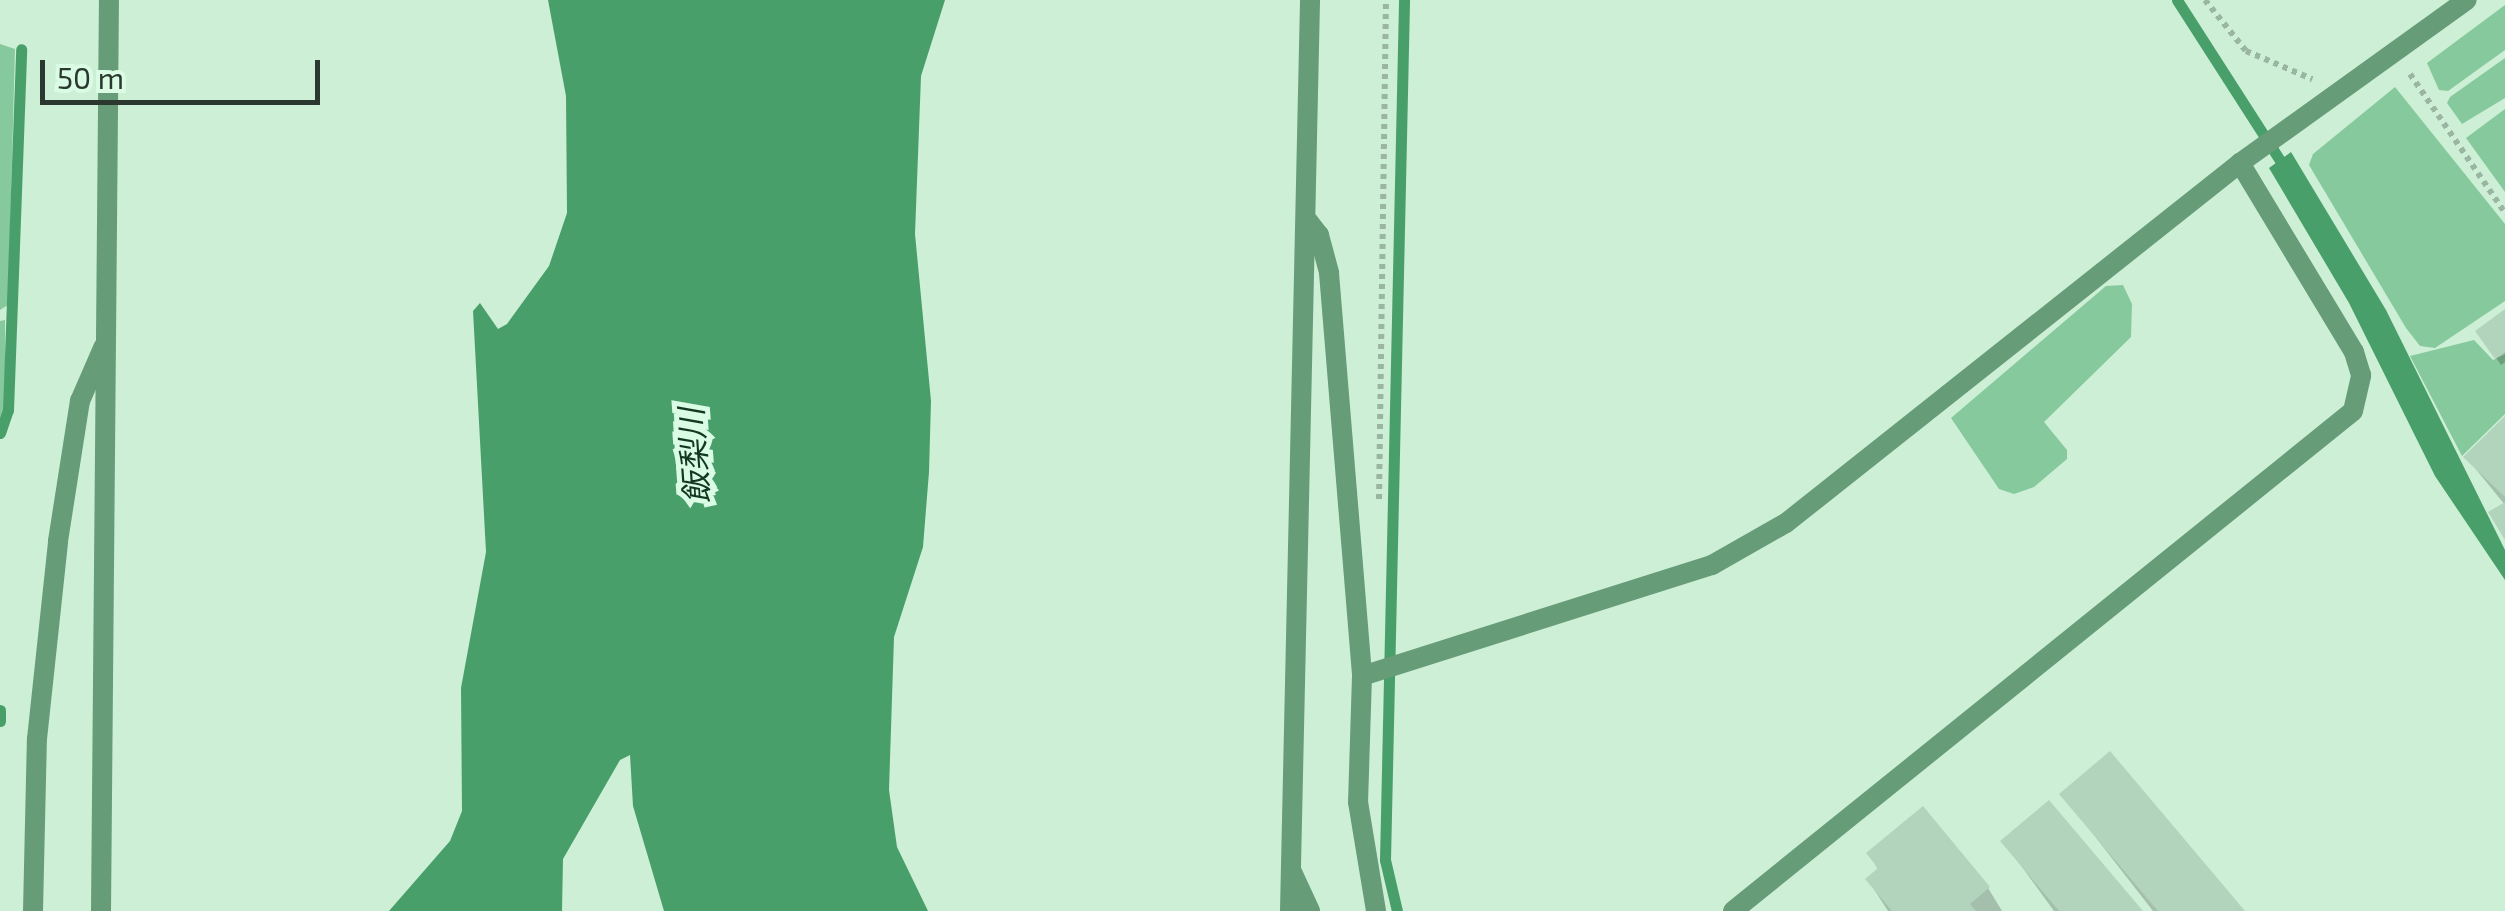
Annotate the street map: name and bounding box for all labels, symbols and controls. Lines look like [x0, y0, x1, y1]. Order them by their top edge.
scale bar [45, 40, 325, 102]
text: 50 m [57, 59, 124, 95]
water label: 飯梨川 [670, 407, 716, 505]

